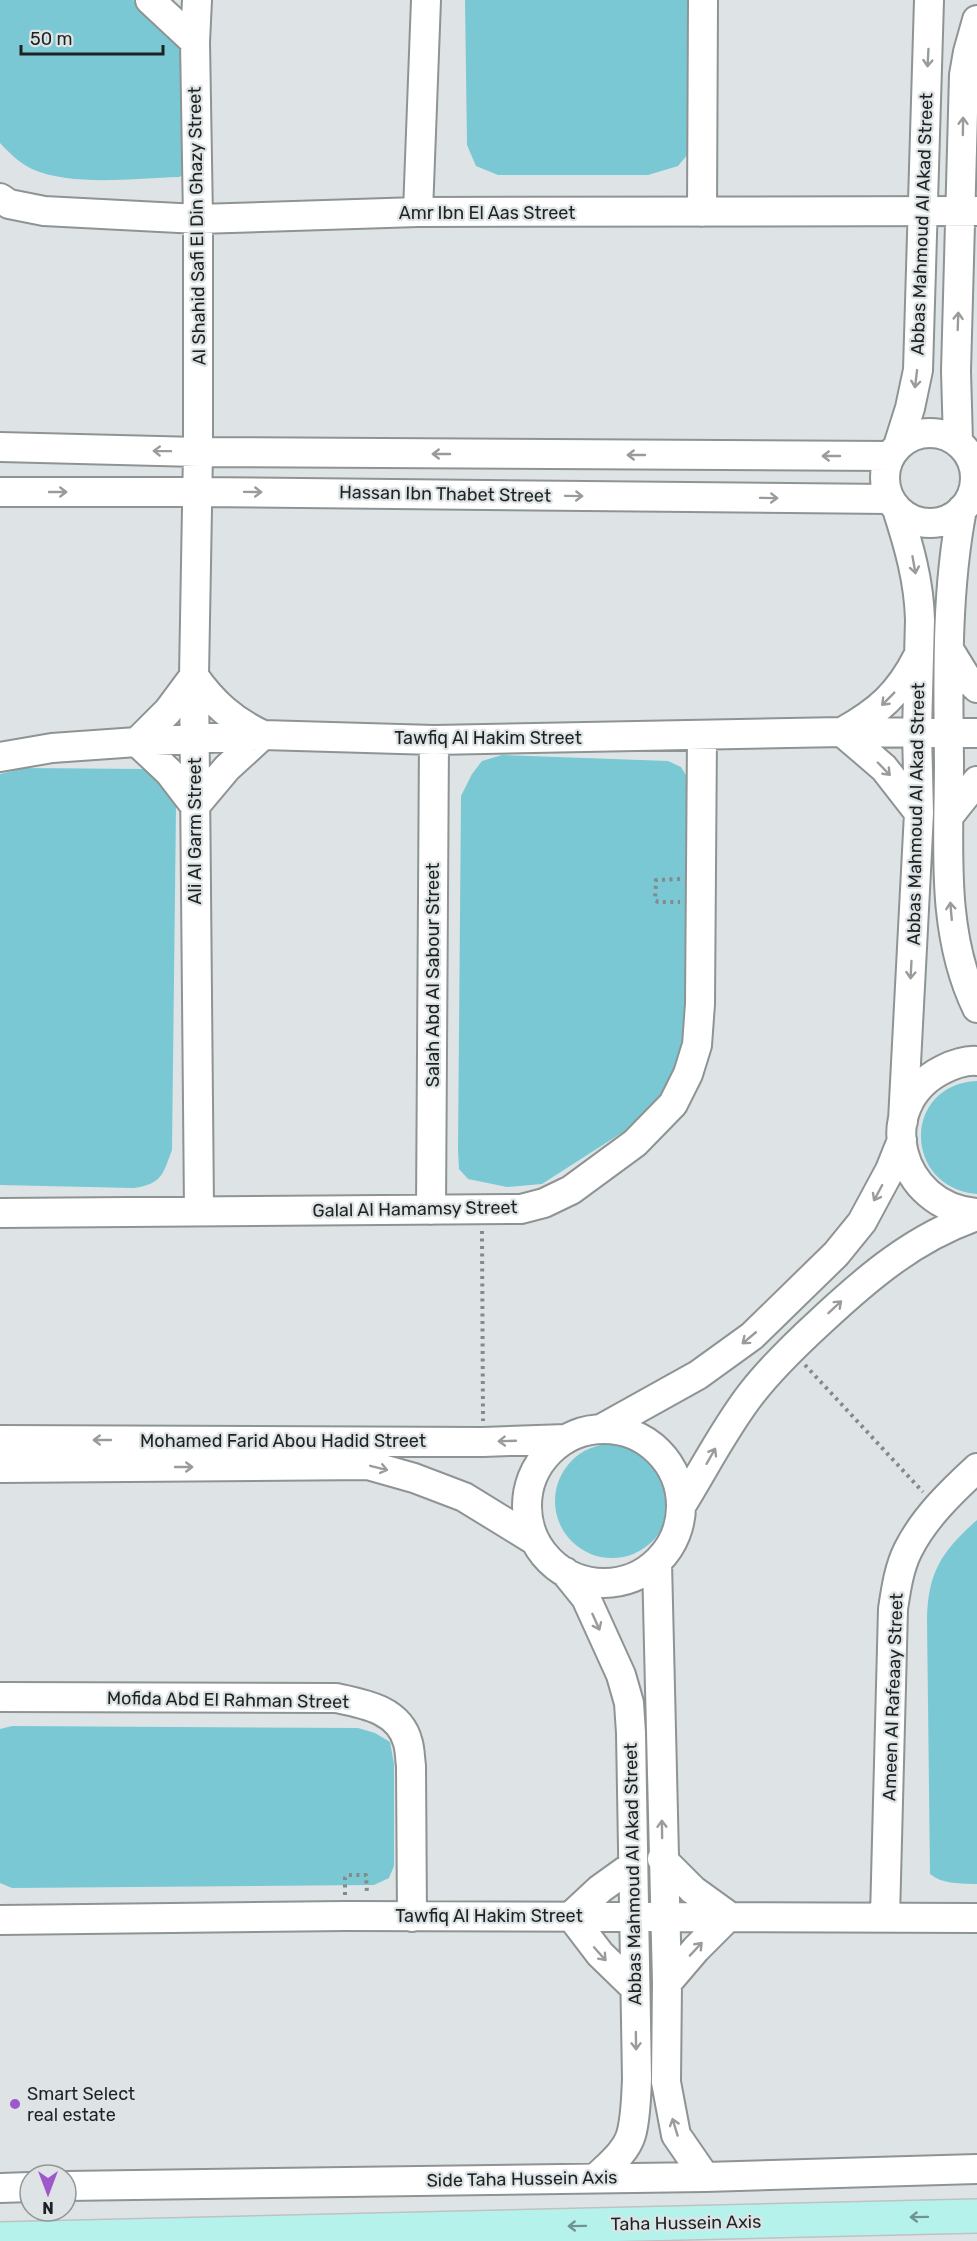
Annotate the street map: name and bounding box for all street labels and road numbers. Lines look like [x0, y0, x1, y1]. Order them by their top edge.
street label: Al Shahid Safi El Din Ghazy Street [184, 86, 210, 366]
street label: Abbas Mahmoud Al Akad Street [906, 92, 938, 356]
street label: Amr Ibn El Aas Street [399, 202, 575, 224]
street label: Hassan Ibn Thabet Street [339, 481, 551, 507]
street label: Abbas Mahmoud Al Akad Street [903, 683, 929, 945]
street label: Tawfiq Al Hakim Street [394, 727, 582, 749]
street label: Ali Al Garm Street [184, 757, 206, 905]
street label: Salah Abd Al Sabour Street [422, 863, 444, 1087]
street label: Galal Al Hamamsy Street [312, 1196, 518, 1222]
street label: Mohamed Farid Abou Hadid Street [140, 1430, 426, 1452]
street label: Ameen Al Rafeaay Street [878, 1593, 908, 1801]
street label: Mofida Abd El Rahman Street [107, 1687, 349, 1713]
street label: Abbas Mahmoud Al Akad Street [620, 1743, 646, 2005]
street label: Tawfiq Al Hakim Street [395, 1905, 583, 1927]
street label: Side Taha Hussein Axis [426, 2166, 618, 2192]
street label: Taha Hussein Axis [610, 2211, 762, 2235]

